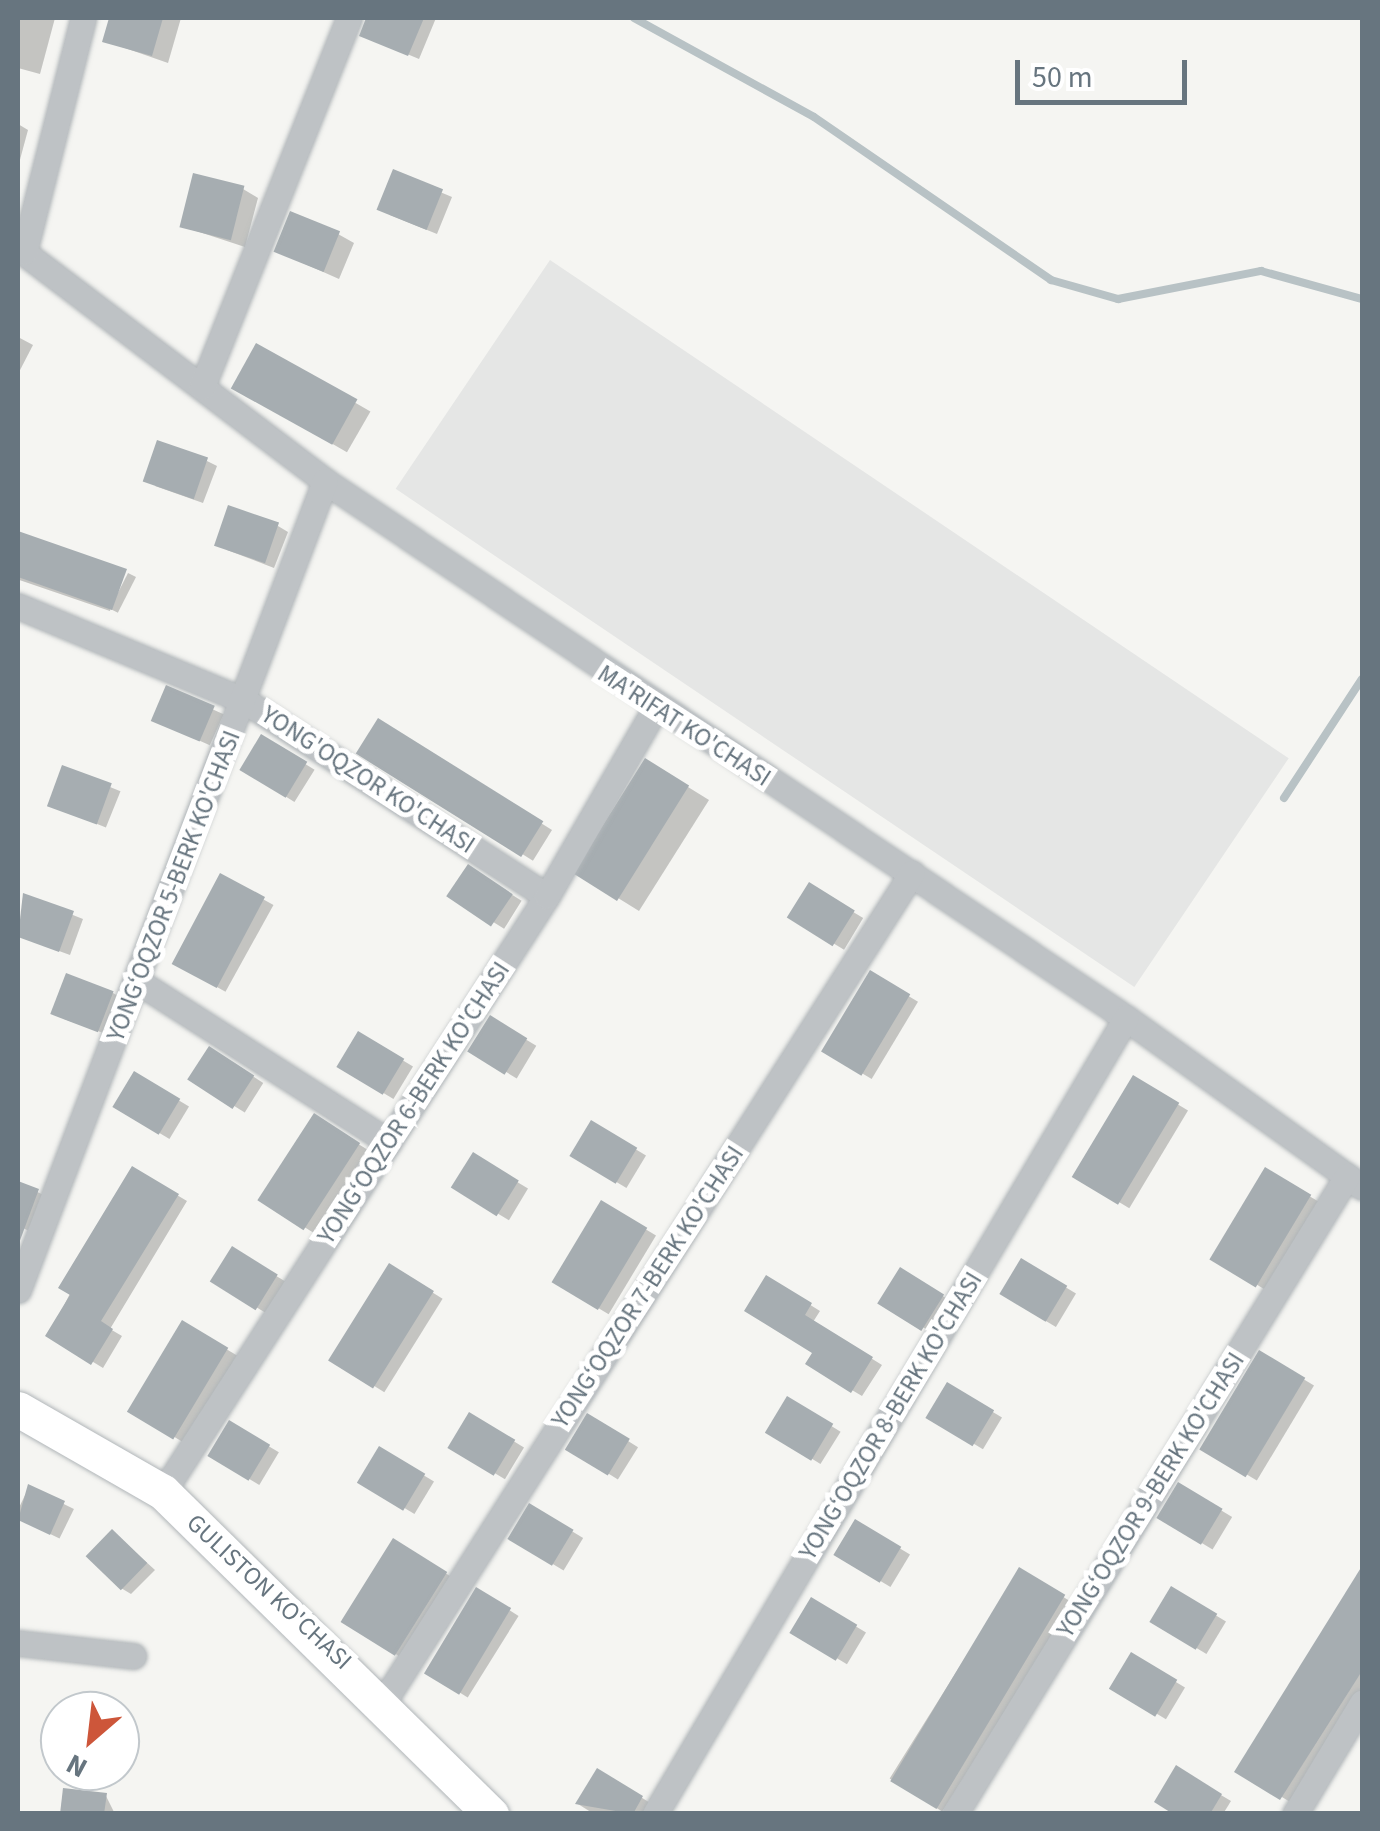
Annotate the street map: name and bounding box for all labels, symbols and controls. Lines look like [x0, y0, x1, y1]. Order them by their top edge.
scale bar [1020, 40, 1192, 102]
text: 50 m [1032, 56, 1093, 99]
street label: MA'RIFAT KO'CHASI [592, 659, 776, 793]
street label: YONG'OQZOR KO'CHASI [256, 700, 480, 860]
street label: YONG‘OQZOR 5-BERK KO'CHASI [101, 727, 247, 1045]
street label: YONG‘OQZOR 6-BERK KO'CHASI [312, 956, 516, 1250]
street label: YONG‘OQZOR 7-BERK KO'CHASI [546, 1140, 750, 1434]
street label: YONG‘OQZOR 8-BERK KO'CHASI [793, 1267, 989, 1565]
street label: YONG‘OQZOR 9-BERK KO'CHASI [1051, 1347, 1251, 1643]
street label: GULISTON KO'CHASI [180, 1508, 358, 1676]
north arrow [40, 1691, 140, 1791]
text: N [59, 1744, 94, 1788]

